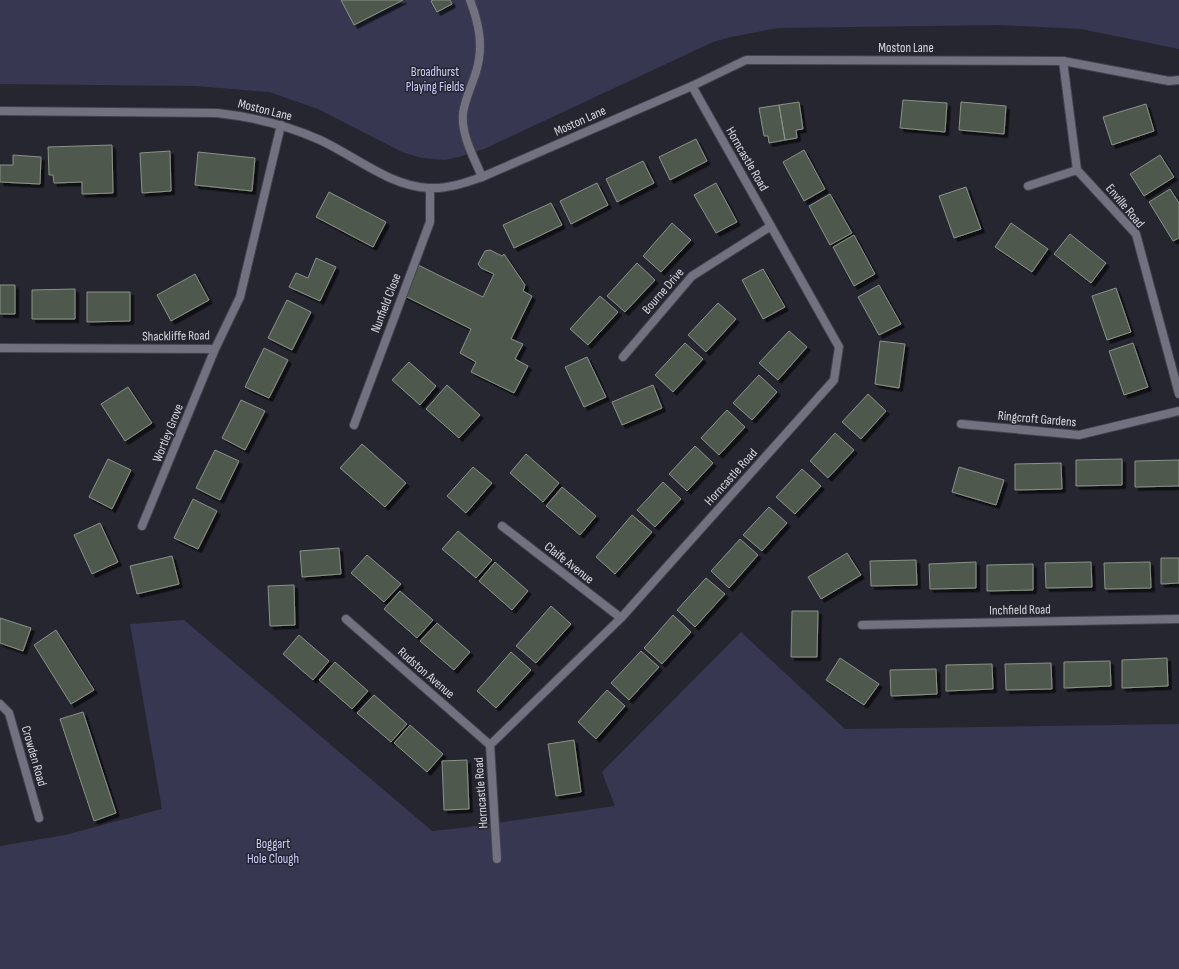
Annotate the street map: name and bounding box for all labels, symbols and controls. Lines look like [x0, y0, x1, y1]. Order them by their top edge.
street label: Moston Lane [878, 40, 934, 56]
park label: Broadhurst Playing Fields [406, 64, 464, 95]
street label: Moston Lane [236, 96, 294, 124]
street label: Moston Lane [551, 102, 609, 140]
street label: Horncastle Road [722, 124, 772, 194]
street label: Enville Road [1102, 181, 1148, 231]
street label: Bourne Drive [639, 265, 687, 317]
street label: Nunfield Close [367, 271, 405, 335]
street label: Shackliffe Road [142, 327, 210, 345]
street label: Wortley Grove [149, 401, 187, 465]
street label: Ringcroft Gardens [997, 408, 1077, 430]
street label: Horncastle Road [701, 445, 761, 509]
street label: Claife Avenue [541, 539, 597, 587]
street label: Inchfield Road [989, 601, 1051, 619]
street label: Rudston Avenue [394, 644, 458, 702]
street label: Crowden Road [18, 724, 50, 788]
street label: Horncastle Road [471, 757, 491, 829]
park label: Boggart Hole Clough [247, 836, 299, 867]

